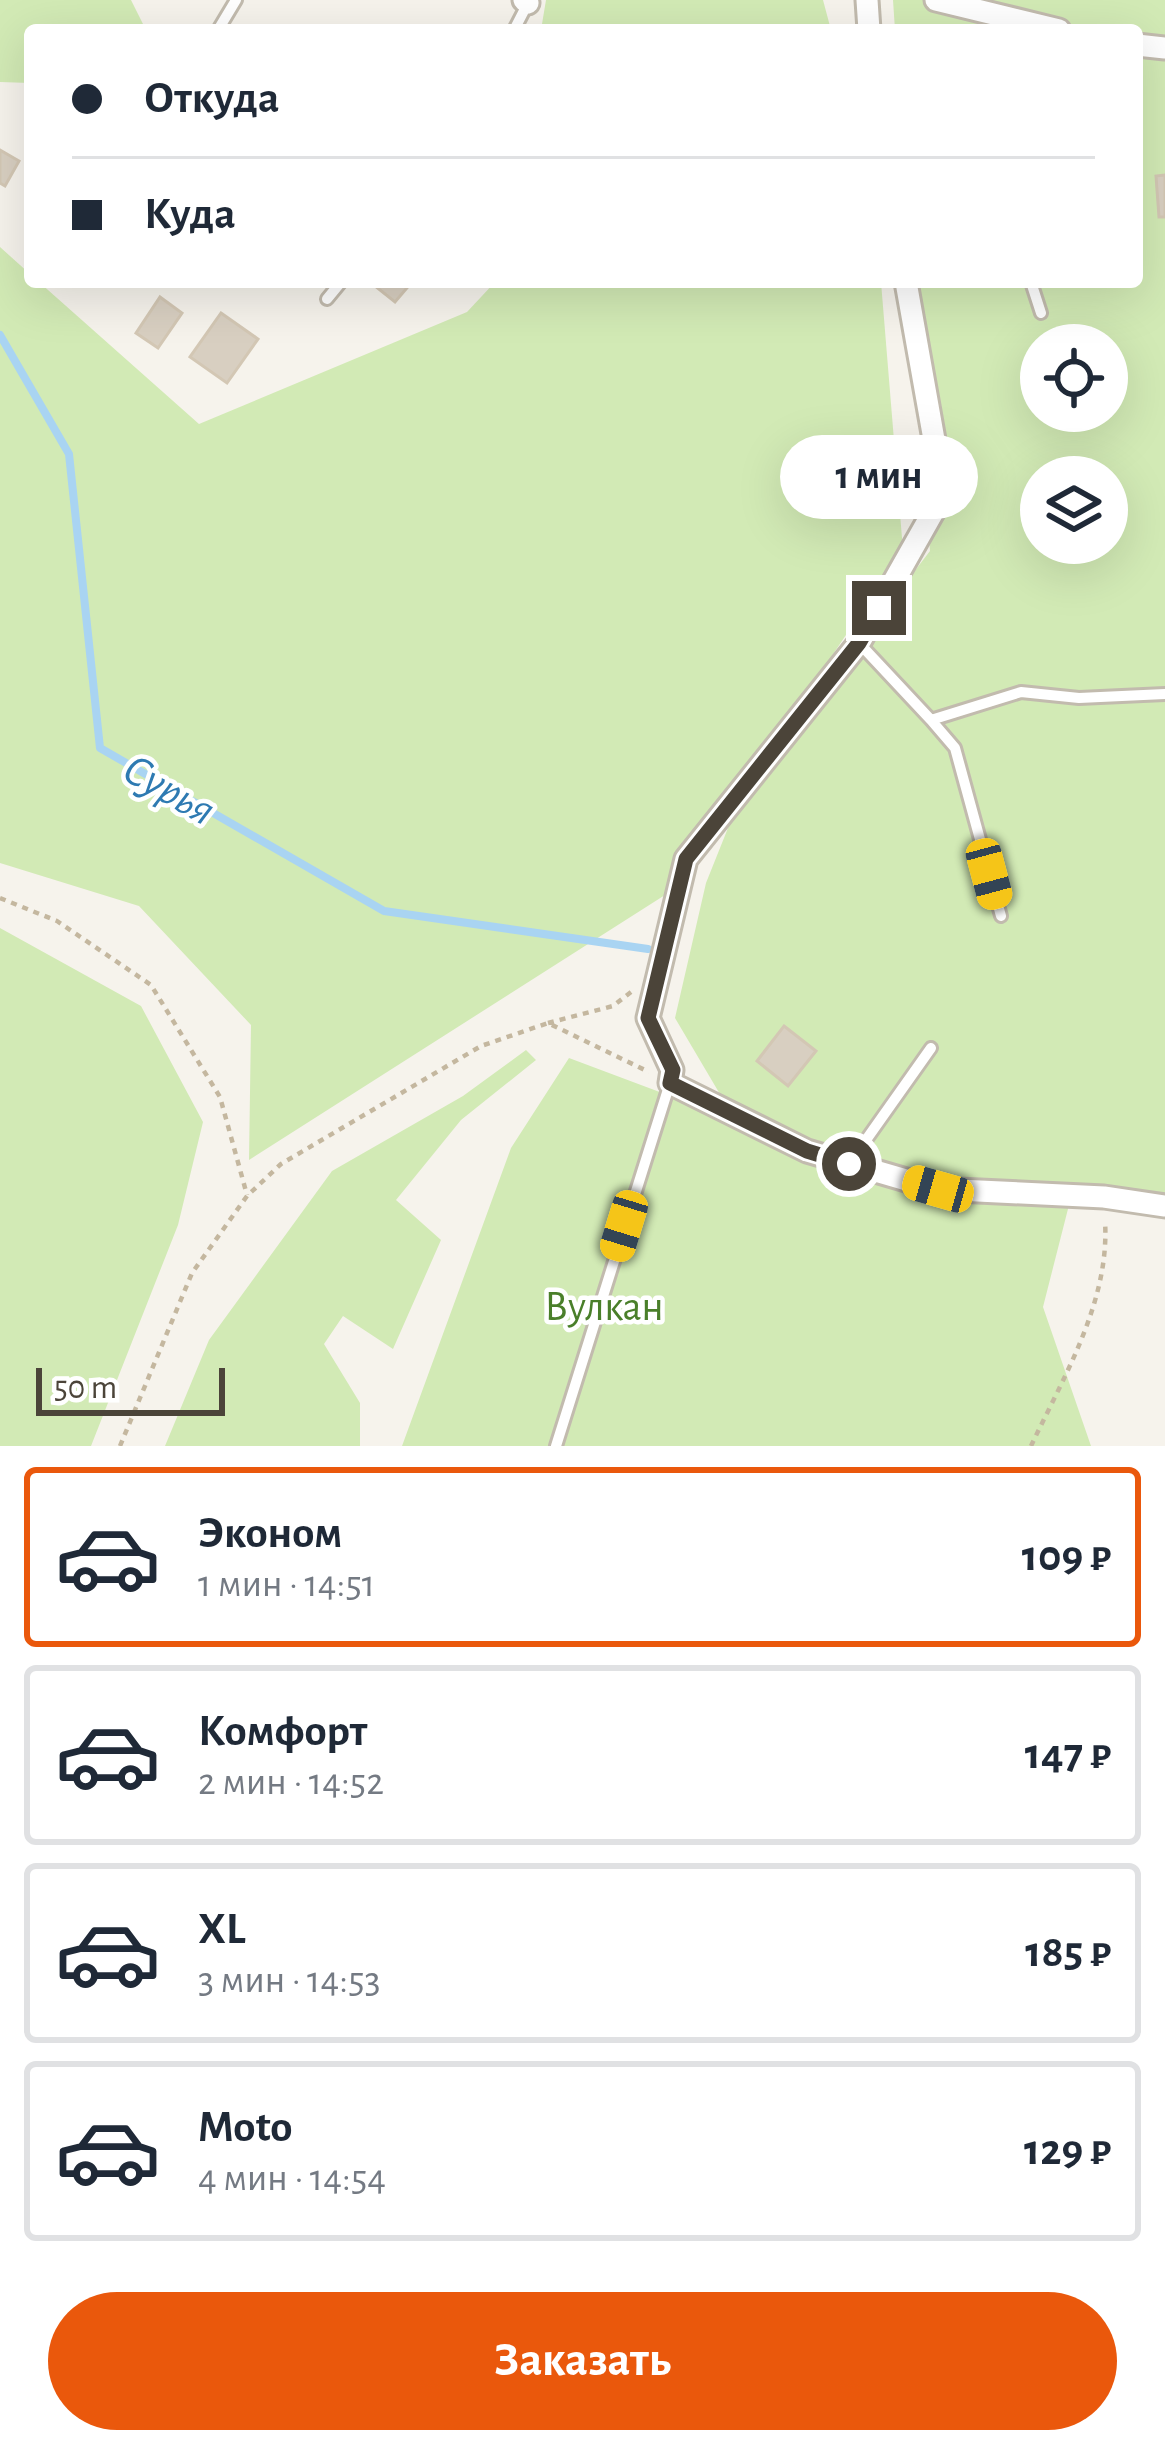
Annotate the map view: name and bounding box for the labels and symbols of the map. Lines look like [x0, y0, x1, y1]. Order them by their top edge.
callout: 1 мин [780, 434, 978, 518]
route end [852, 581, 906, 635]
water label: Сурья [115, 746, 222, 834]
car [962, 835, 1016, 913]
route start [822, 1137, 876, 1191]
car [898, 1162, 978, 1216]
car [596, 1186, 652, 1266]
park label: Вулкан [544, 1286, 664, 1328]
scale bar [36, 1362, 225, 1415]

